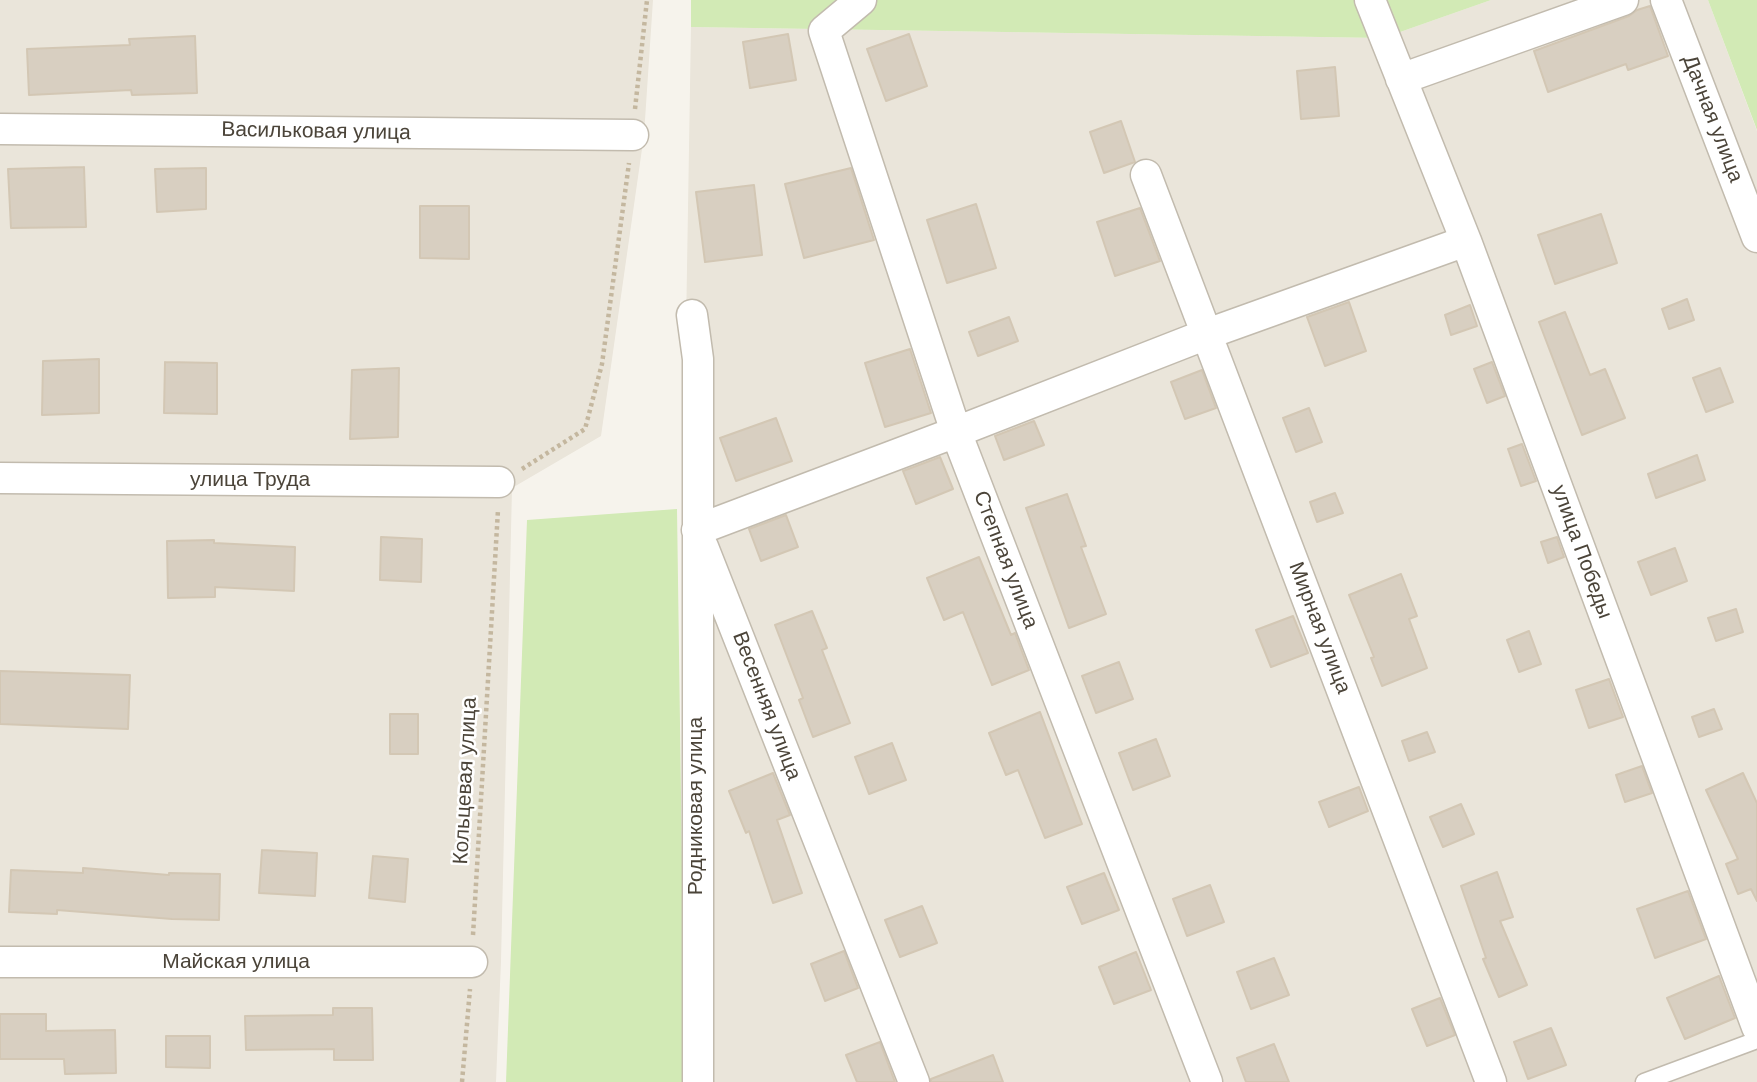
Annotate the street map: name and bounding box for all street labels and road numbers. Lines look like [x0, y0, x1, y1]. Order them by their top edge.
street label: Дачная улица [1676, 52, 1748, 186]
street label: Васильковая улица [221, 118, 411, 146]
street label: улица Труда [190, 467, 310, 493]
street label: улица Победы [1545, 482, 1617, 622]
street label: Степная улица [967, 488, 1043, 632]
street label: Мирная улица [1282, 559, 1356, 697]
street label: Весенняя улица [726, 628, 806, 784]
street label: Кольцевая улица [449, 697, 483, 865]
street label: Родниковая улица [683, 717, 709, 895]
street label: Майская улица [162, 949, 310, 975]

